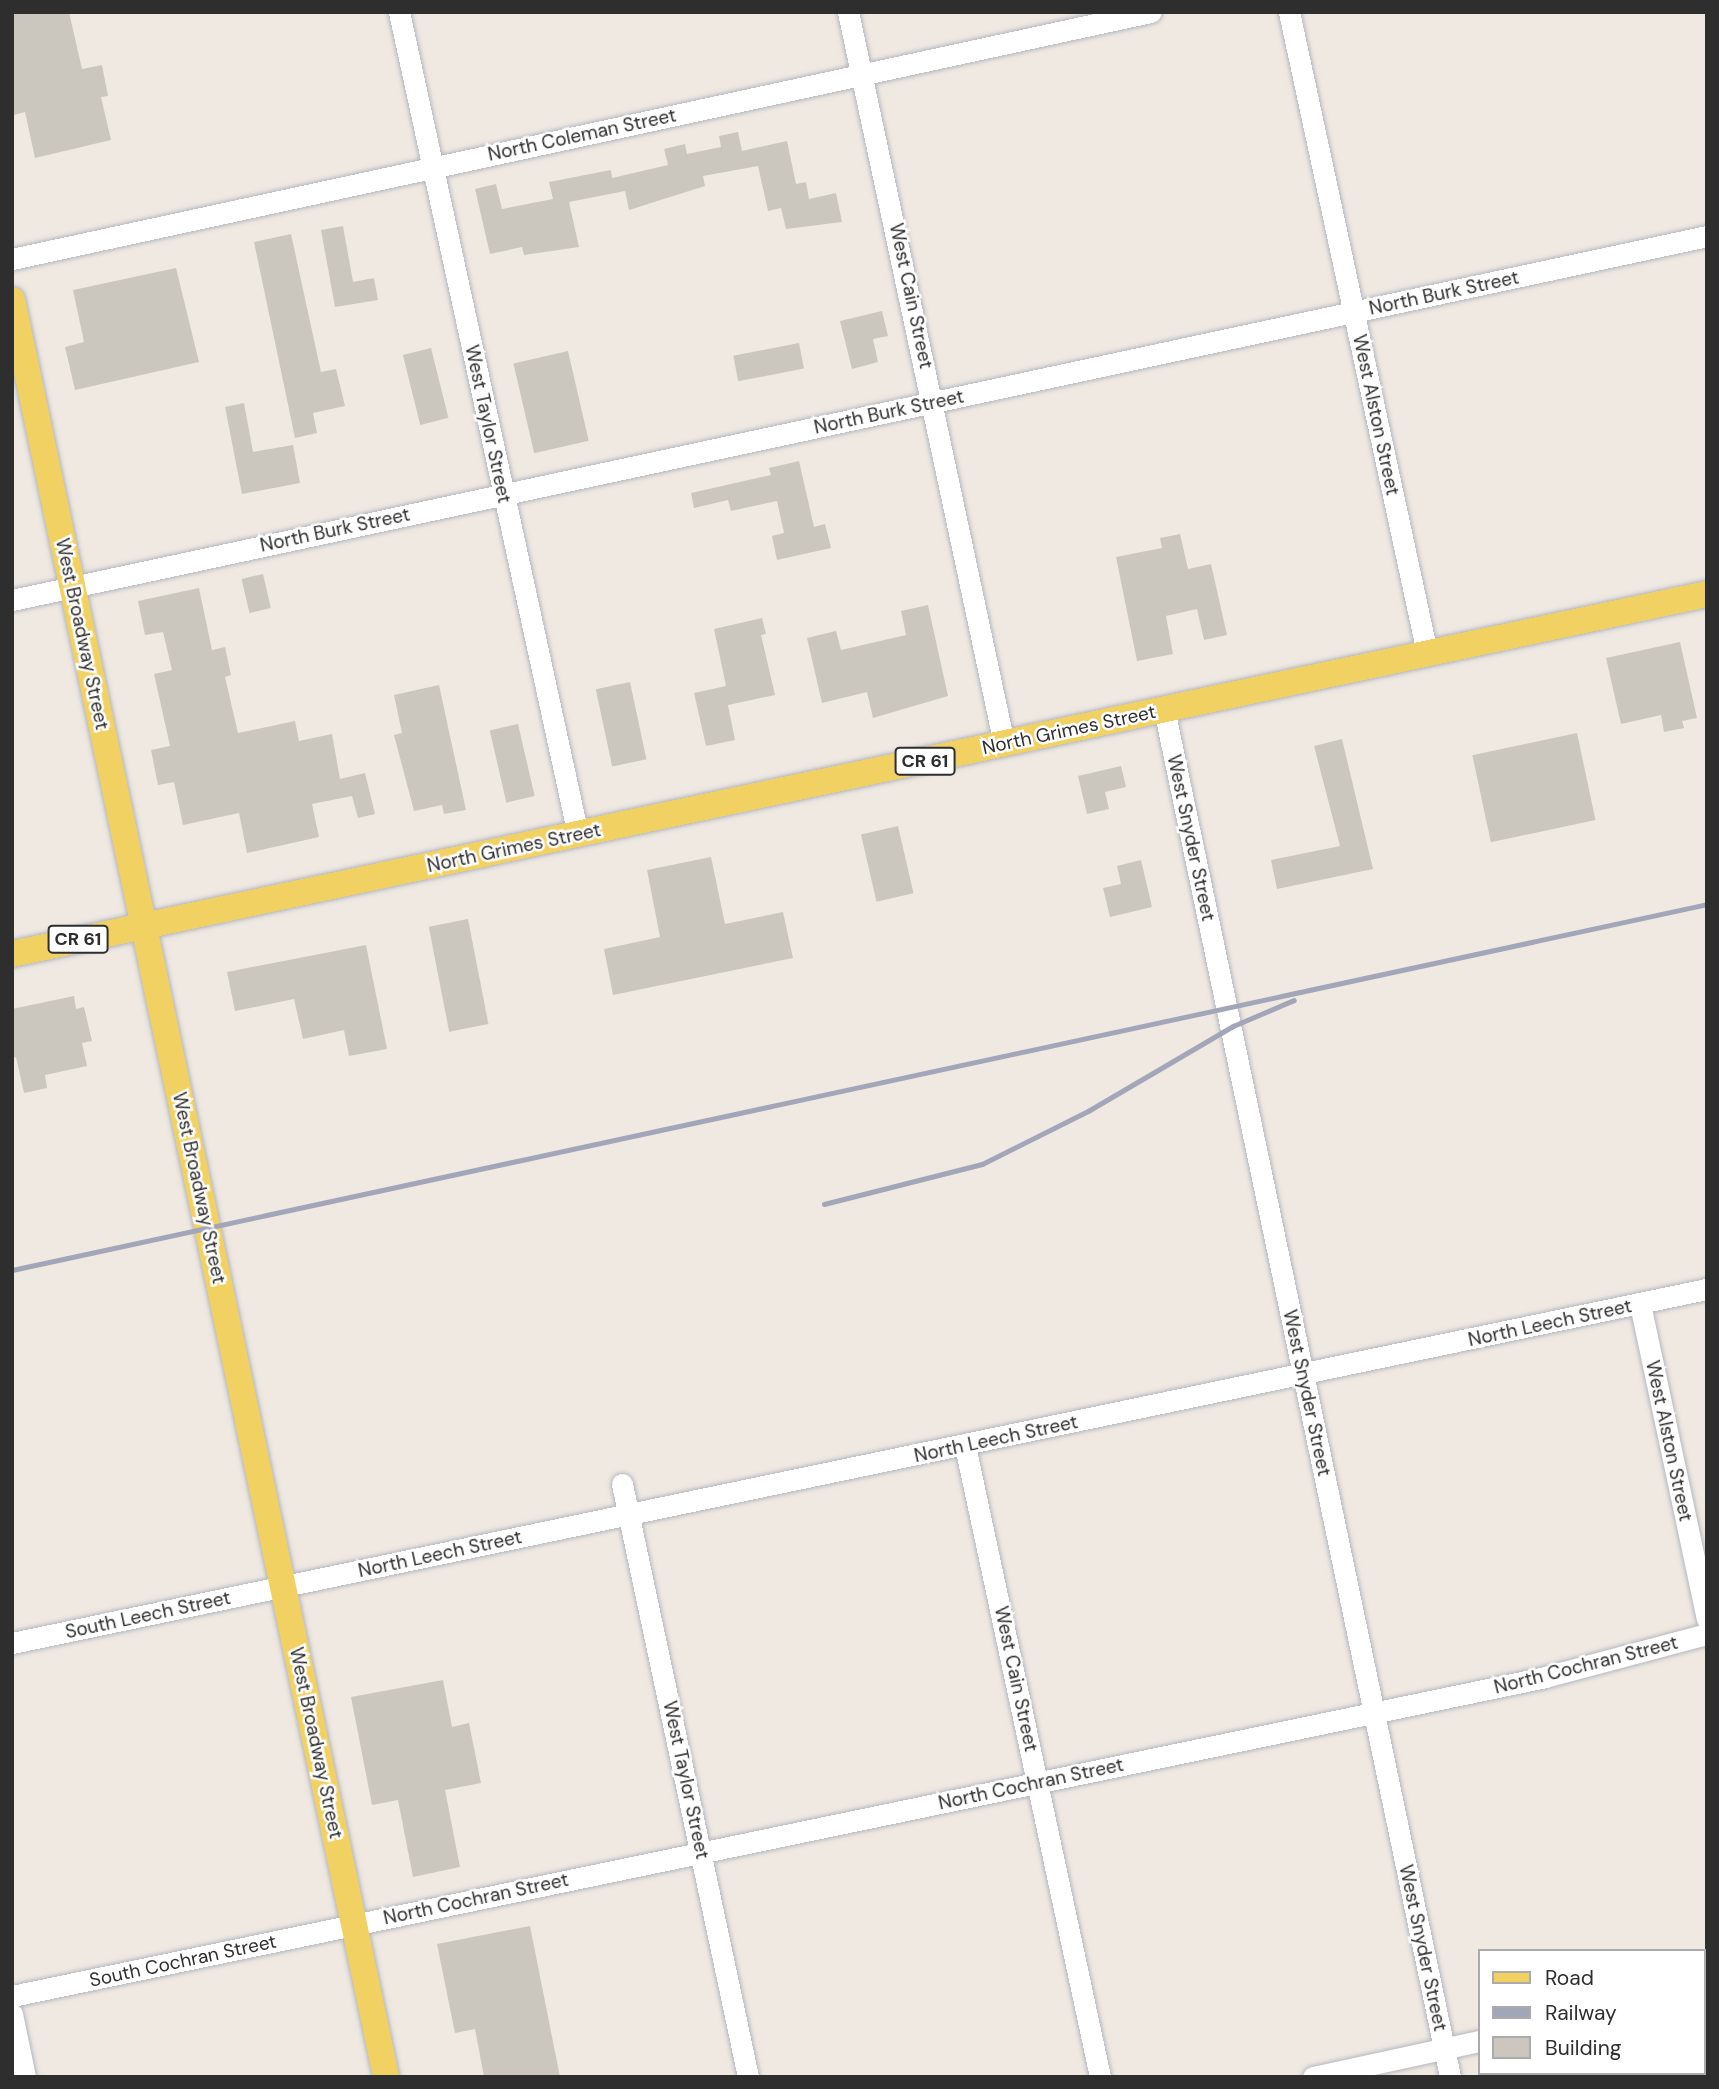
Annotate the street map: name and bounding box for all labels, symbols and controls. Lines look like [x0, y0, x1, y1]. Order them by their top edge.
street label: North Coleman Street [486, 104, 678, 166]
street label: West Cain Street [884, 221, 938, 371]
street label: North Burk Street [1367, 266, 1521, 320]
street label: West Alston Street [1348, 332, 1404, 498]
street label: West Taylor Street [460, 343, 516, 505]
street label: North Burk Street [812, 385, 966, 439]
street label: North Burk Street [258, 503, 412, 557]
street label: West Broadway Street [51, 536, 113, 732]
street label: North Grimes Street [980, 700, 1158, 760]
road number: CR 61 [894, 746, 956, 776]
street label: West Snyder Street [1162, 753, 1220, 923]
street label: North Grimes Street [425, 818, 603, 878]
road number: CR 61 [46, 924, 110, 954]
street label: West Broadway Street [168, 1090, 230, 1286]
street label: North Leech Street [1466, 1295, 1634, 1351]
street label: West Snyder Street [1278, 1308, 1336, 1478]
street label: West Alston Street [1641, 1358, 1697, 1524]
street label: North Leech Street [912, 1411, 1080, 1467]
street label: North Leech Street [356, 1526, 524, 1582]
street label: South Leech Street [63, 1586, 233, 1644]
street label: West Cain Street [989, 1604, 1043, 1754]
street label: North Cochran Street [1492, 1631, 1680, 1699]
street label: West Broadway Street [285, 1645, 347, 1841]
street label: West Taylor Street [658, 1699, 714, 1861]
street label: North Cochran Street [936, 1753, 1126, 1815]
street label: West Snyder Street [1394, 1863, 1452, 2033]
street label: North Cochran Street [381, 1868, 571, 1930]
street label: South Cochran Street [87, 1930, 279, 1992]
legend [1478, 1949, 1705, 2075]
text: Road [1545, 1964, 1594, 1992]
text: Railway [1545, 1999, 1617, 2027]
text: Building [1545, 2034, 1621, 2062]

